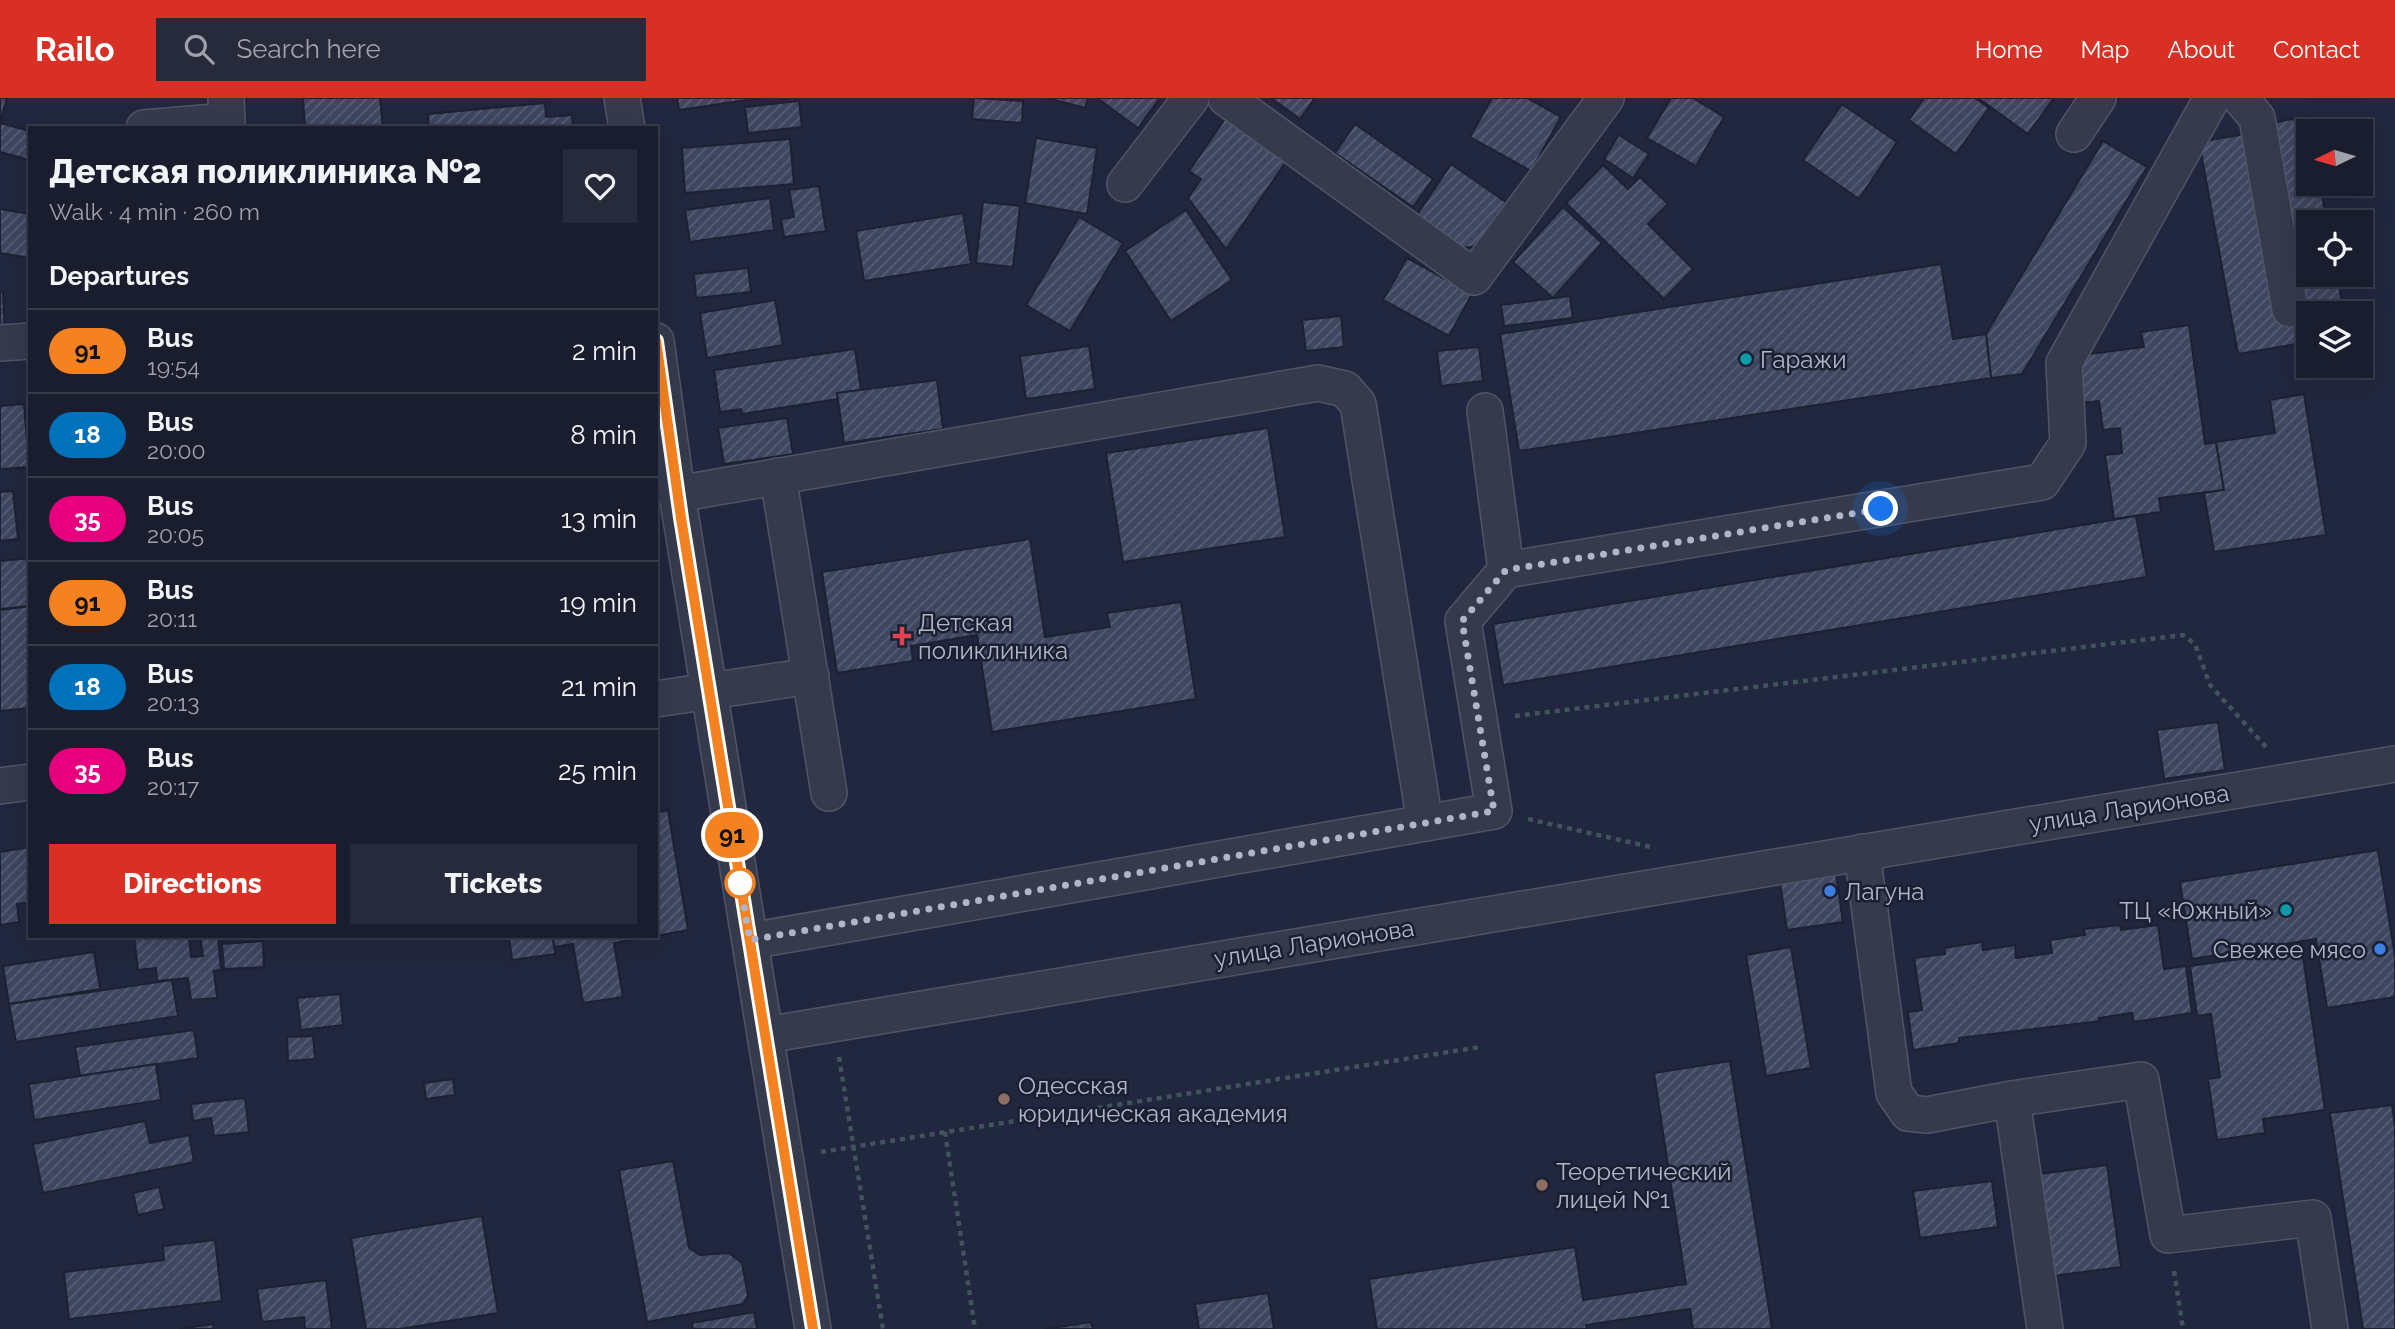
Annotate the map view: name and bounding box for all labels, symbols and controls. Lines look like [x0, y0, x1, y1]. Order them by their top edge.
search box [156, 18, 646, 81]
text: Railo [35, 30, 114, 69]
icon: search [180, 30, 218, 68]
text: Search here [236, 34, 381, 64]
text: Home [1975, 35, 2043, 64]
text: Map [2081, 35, 2129, 64]
text: About [2167, 35, 2235, 64]
text: Contact [2273, 35, 2360, 64]
north arrow [2296, 119, 2373, 196]
map controls [2296, 119, 2373, 378]
button: heart [563, 149, 637, 223]
text: Детская поликлиника №2 [49, 152, 482, 191]
text: Walk · 4 min · 260 m [49, 198, 260, 225]
button: locate [2296, 210, 2373, 287]
text: Departures [49, 261, 189, 291]
button: layers [2296, 301, 2373, 378]
text: Bus [147, 323, 194, 353]
text: 91 [75, 336, 101, 365]
text: 2 min [572, 336, 637, 366]
place label: Гаражи [1760, 345, 1847, 374]
marker: Гаражи [1738, 351, 1754, 367]
text: 19:54 [147, 353, 200, 380]
text: Bus [147, 407, 194, 437]
text: 18 [74, 420, 101, 449]
text: 8 min [570, 420, 637, 450]
text: 20:00 [147, 437, 206, 464]
text: Bus [147, 491, 194, 521]
your location [1863, 491, 1898, 526]
text: 35 [74, 504, 101, 533]
text: 13 min [561, 504, 637, 534]
text: 20:05 [147, 521, 204, 548]
text: Bus [147, 575, 194, 605]
text: 91 [75, 588, 101, 617]
text: 19 min [559, 588, 637, 618]
text: 20:11 [147, 605, 197, 632]
place label: Детская поликлиника [918, 608, 1068, 665]
marker: Детская поликлиника [892, 626, 912, 646]
text: Bus [147, 659, 194, 689]
text: 18 [74, 672, 101, 701]
text: 21 min [561, 672, 637, 702]
text: 20:13 [147, 689, 200, 716]
text: Bus [147, 743, 194, 773]
text: 35 [74, 756, 101, 785]
text: 25 min [558, 756, 637, 786]
text: 20:17 [147, 773, 199, 800]
street label: улица Ларионова [2027, 778, 2231, 838]
line badge: 91 [700, 812, 764, 858]
text: 91 [719, 820, 745, 849]
button: Directions [49, 844, 336, 924]
button: Tickets [350, 844, 637, 924]
unlabelled marker [725, 868, 755, 898]
place label: Лагуна [1844, 877, 1924, 906]
marker: Лагуна [1822, 883, 1838, 899]
place label: ТЦ «Южный» [2119, 896, 2272, 925]
marker: ТЦ «Южный» [2278, 902, 2294, 918]
street label: улица Ларионова [1212, 913, 1416, 973]
place label: Свежее мясо [2213, 935, 2366, 964]
marker: Свежее мясо [2372, 941, 2388, 957]
place label: Одесская юридическая академия [1018, 1071, 1288, 1128]
marker: Одесская юридическая академия [996, 1091, 1012, 1107]
place label: Теоретический лицей №1 [1556, 1157, 1732, 1214]
marker: Теоретический лицей №1 [1534, 1177, 1550, 1193]

